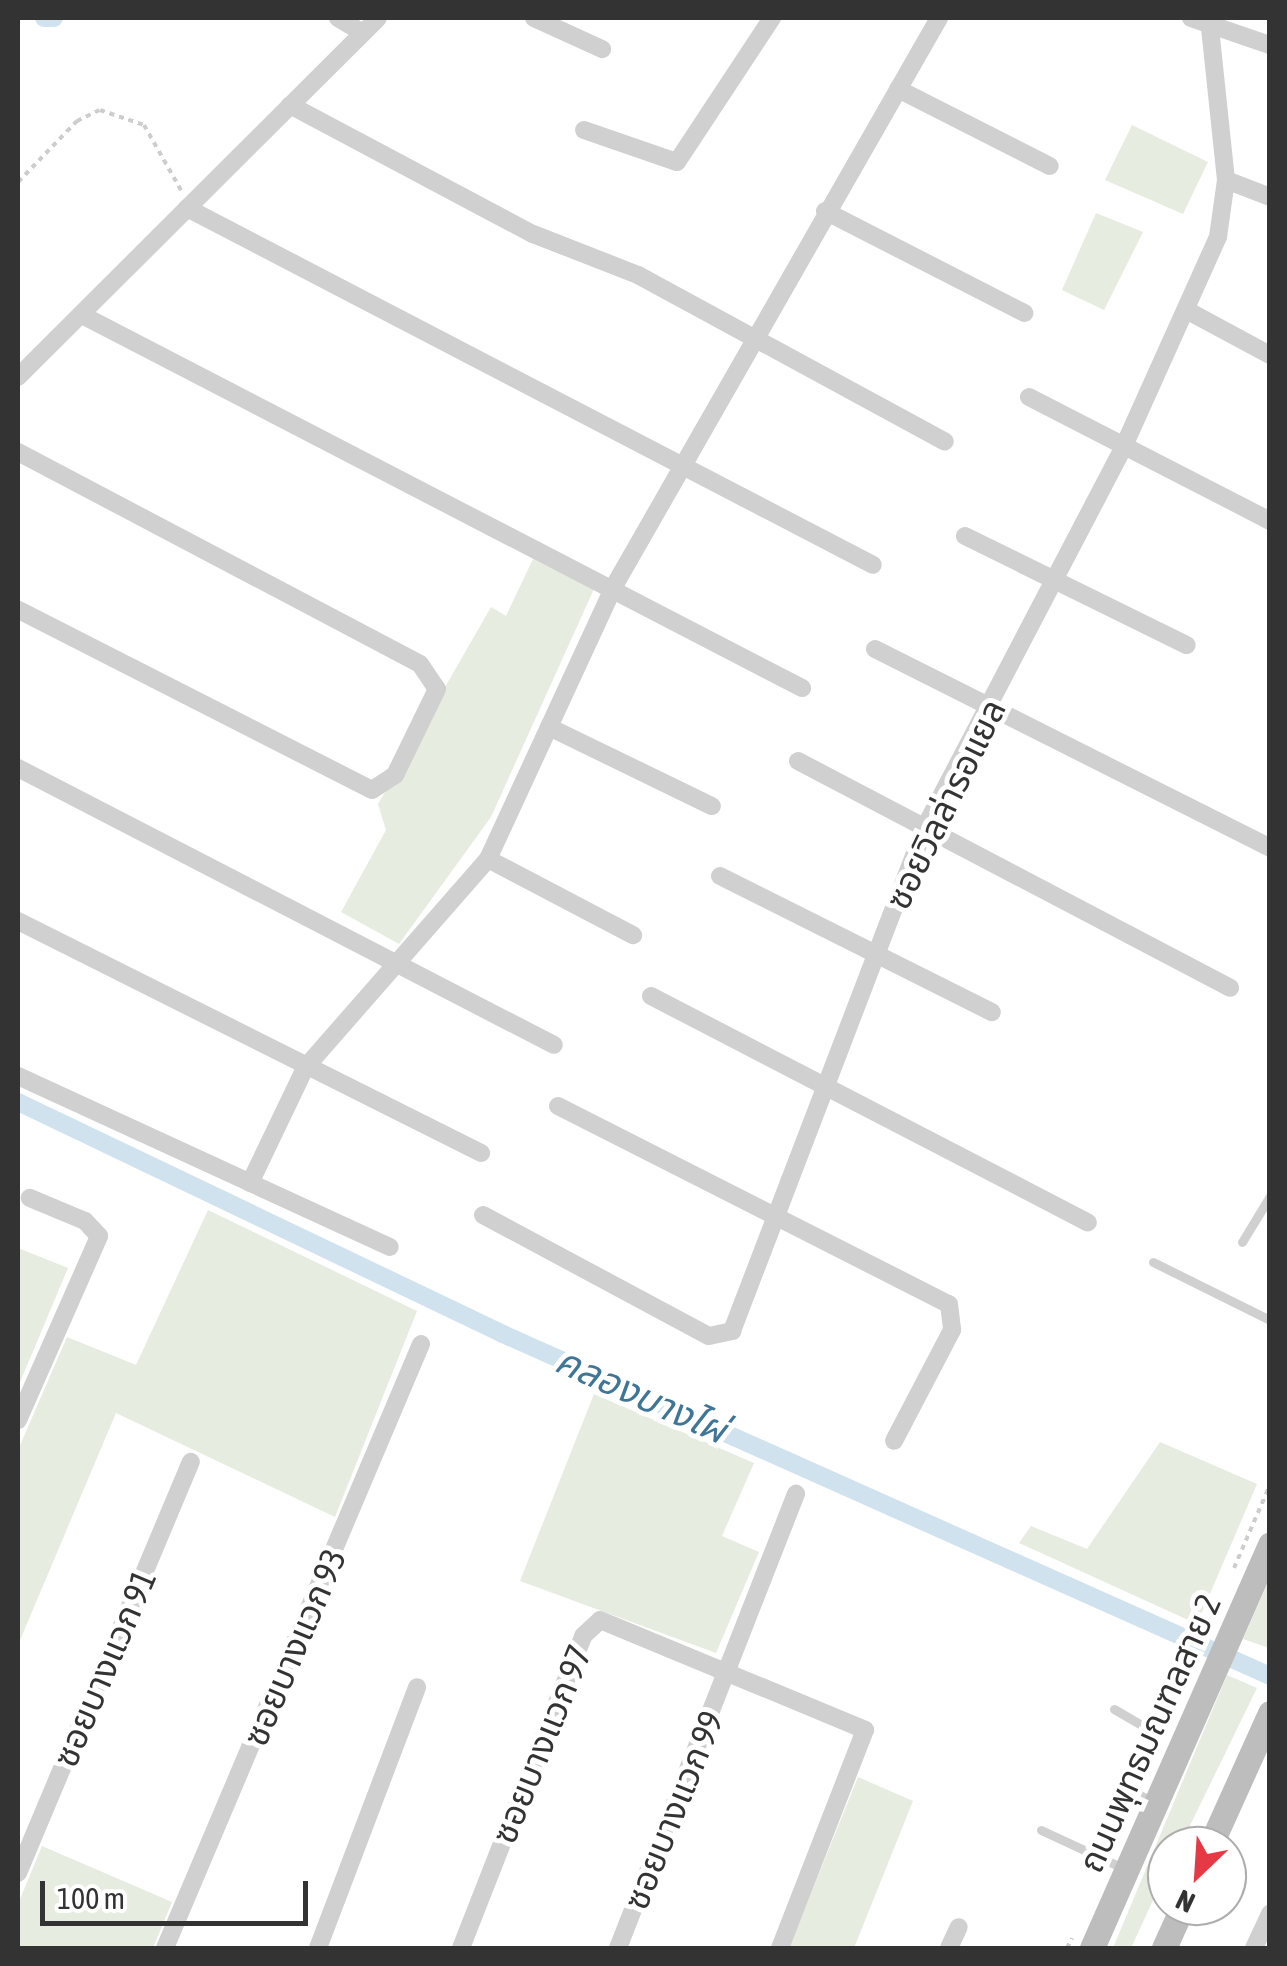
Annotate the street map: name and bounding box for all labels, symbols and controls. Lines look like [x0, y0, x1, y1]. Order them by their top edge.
street label: ซอยวิลล่ารอแยล [876, 692, 1014, 916]
water label: คลองบางไผ่ [548, 1337, 734, 1453]
street label: ซอยบางแวก 93 [234, 1542, 354, 1752]
street label: ซอยบางแวก 91 [44, 1563, 164, 1773]
street label: ถนนพุทธมณฑลสาย 2 [1069, 1587, 1229, 1879]
street label: ซอยบางแวก 97 [482, 1639, 600, 1849]
street label: ซอยบางแวก 99 [614, 1705, 732, 1915]
north arrow [1147, 1826, 1247, 1926]
scale bar [45, 1861, 312, 1923]
text: 100 m [57, 1881, 125, 1915]
text: N [1171, 1883, 1199, 1919]

